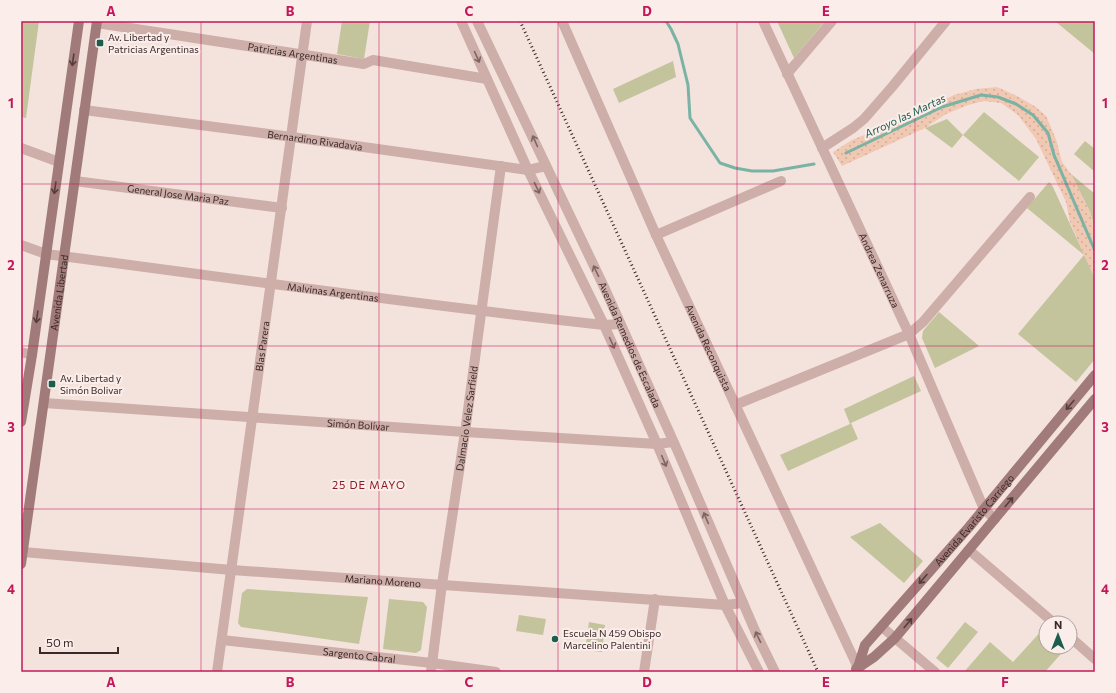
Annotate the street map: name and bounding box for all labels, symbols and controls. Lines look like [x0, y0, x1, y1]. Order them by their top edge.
text: A [106, 3, 116, 19]
text: B [286, 3, 295, 19]
text: C [465, 3, 474, 19]
text: D [642, 3, 652, 19]
text: E [822, 3, 830, 19]
text: F [1001, 3, 1009, 19]
place label: Av. Libertad y Patricias Argentinas [108, 31, 199, 55]
marker: Av. Libertad y Patricias Argentinas [95, 38, 105, 48]
street label: Patricias Argentinas [247, 40, 339, 66]
one-way arrow [474, 50, 481, 62]
one-way arrow [69, 53, 77, 66]
water label: Arroyo las Martas [861, 91, 947, 140]
text: 1 [8, 95, 14, 111]
text: 1 [1102, 95, 1108, 111]
street label: Bernardino Rivadavia [267, 128, 363, 153]
one-way arrow [530, 136, 538, 148]
one-way arrow [51, 181, 59, 194]
one-way arrow [534, 181, 541, 193]
street label: General Jose Maria Paz [126, 182, 230, 207]
street label: Andrea Zenarruza [857, 231, 902, 310]
street label: Avenida Libertad [48, 254, 70, 331]
text: 2 [7, 257, 15, 273]
text: 2 [1101, 257, 1109, 273]
one-way arrow [592, 266, 599, 278]
street label: Malvinas Argentinas [287, 280, 380, 304]
street label: Avenida Remedios de Escalada [596, 280, 663, 410]
street label: Avenida Reconquista [683, 302, 734, 393]
one-way arrow [33, 310, 41, 323]
street label: Blas Parera [253, 320, 271, 372]
one-way arrow [609, 336, 616, 348]
street label: Dalmacio Velez Sarfield [453, 365, 480, 472]
place label: Av. Libertad y Simón Bolivar [60, 372, 123, 396]
marker: Av. Libertad y Simón Bolivar [47, 379, 57, 389]
one-way arrow [1066, 399, 1075, 410]
street label: Simón Bolívar [327, 417, 390, 433]
text: 3 [7, 419, 15, 435]
text: 3 [1101, 419, 1109, 435]
one-way arrow [661, 455, 669, 467]
street label: Avenida Evaristo Carriego [932, 472, 1016, 568]
district label: 25 DE MAYO [332, 478, 406, 491]
one-way arrow [1005, 496, 1014, 507]
one-way arrow [702, 512, 709, 524]
street label: Mariano Moreno [344, 572, 421, 589]
one-way arrow [919, 574, 928, 585]
text: 4 [7, 581, 15, 597]
text: 4 [1101, 581, 1109, 597]
north arrow [1038, 615, 1078, 655]
one-way arrow [903, 618, 912, 628]
text: N [1054, 618, 1062, 631]
place label: Escuela N 459 Obispo Marcelino Palentini [563, 627, 661, 651]
scale bar [40, 629, 118, 655]
one-way arrow [754, 631, 761, 643]
marker: Escuela N 459 Obispo Marcelino Palentini [550, 634, 560, 644]
text: 50 m [46, 635, 74, 649]
street label: Sargento Cabral [322, 645, 396, 665]
text: A [106, 674, 116, 690]
text: B [286, 674, 295, 690]
text: C [465, 674, 474, 690]
text: D [642, 674, 652, 690]
text: E [822, 674, 830, 690]
text: F [1001, 674, 1009, 690]

